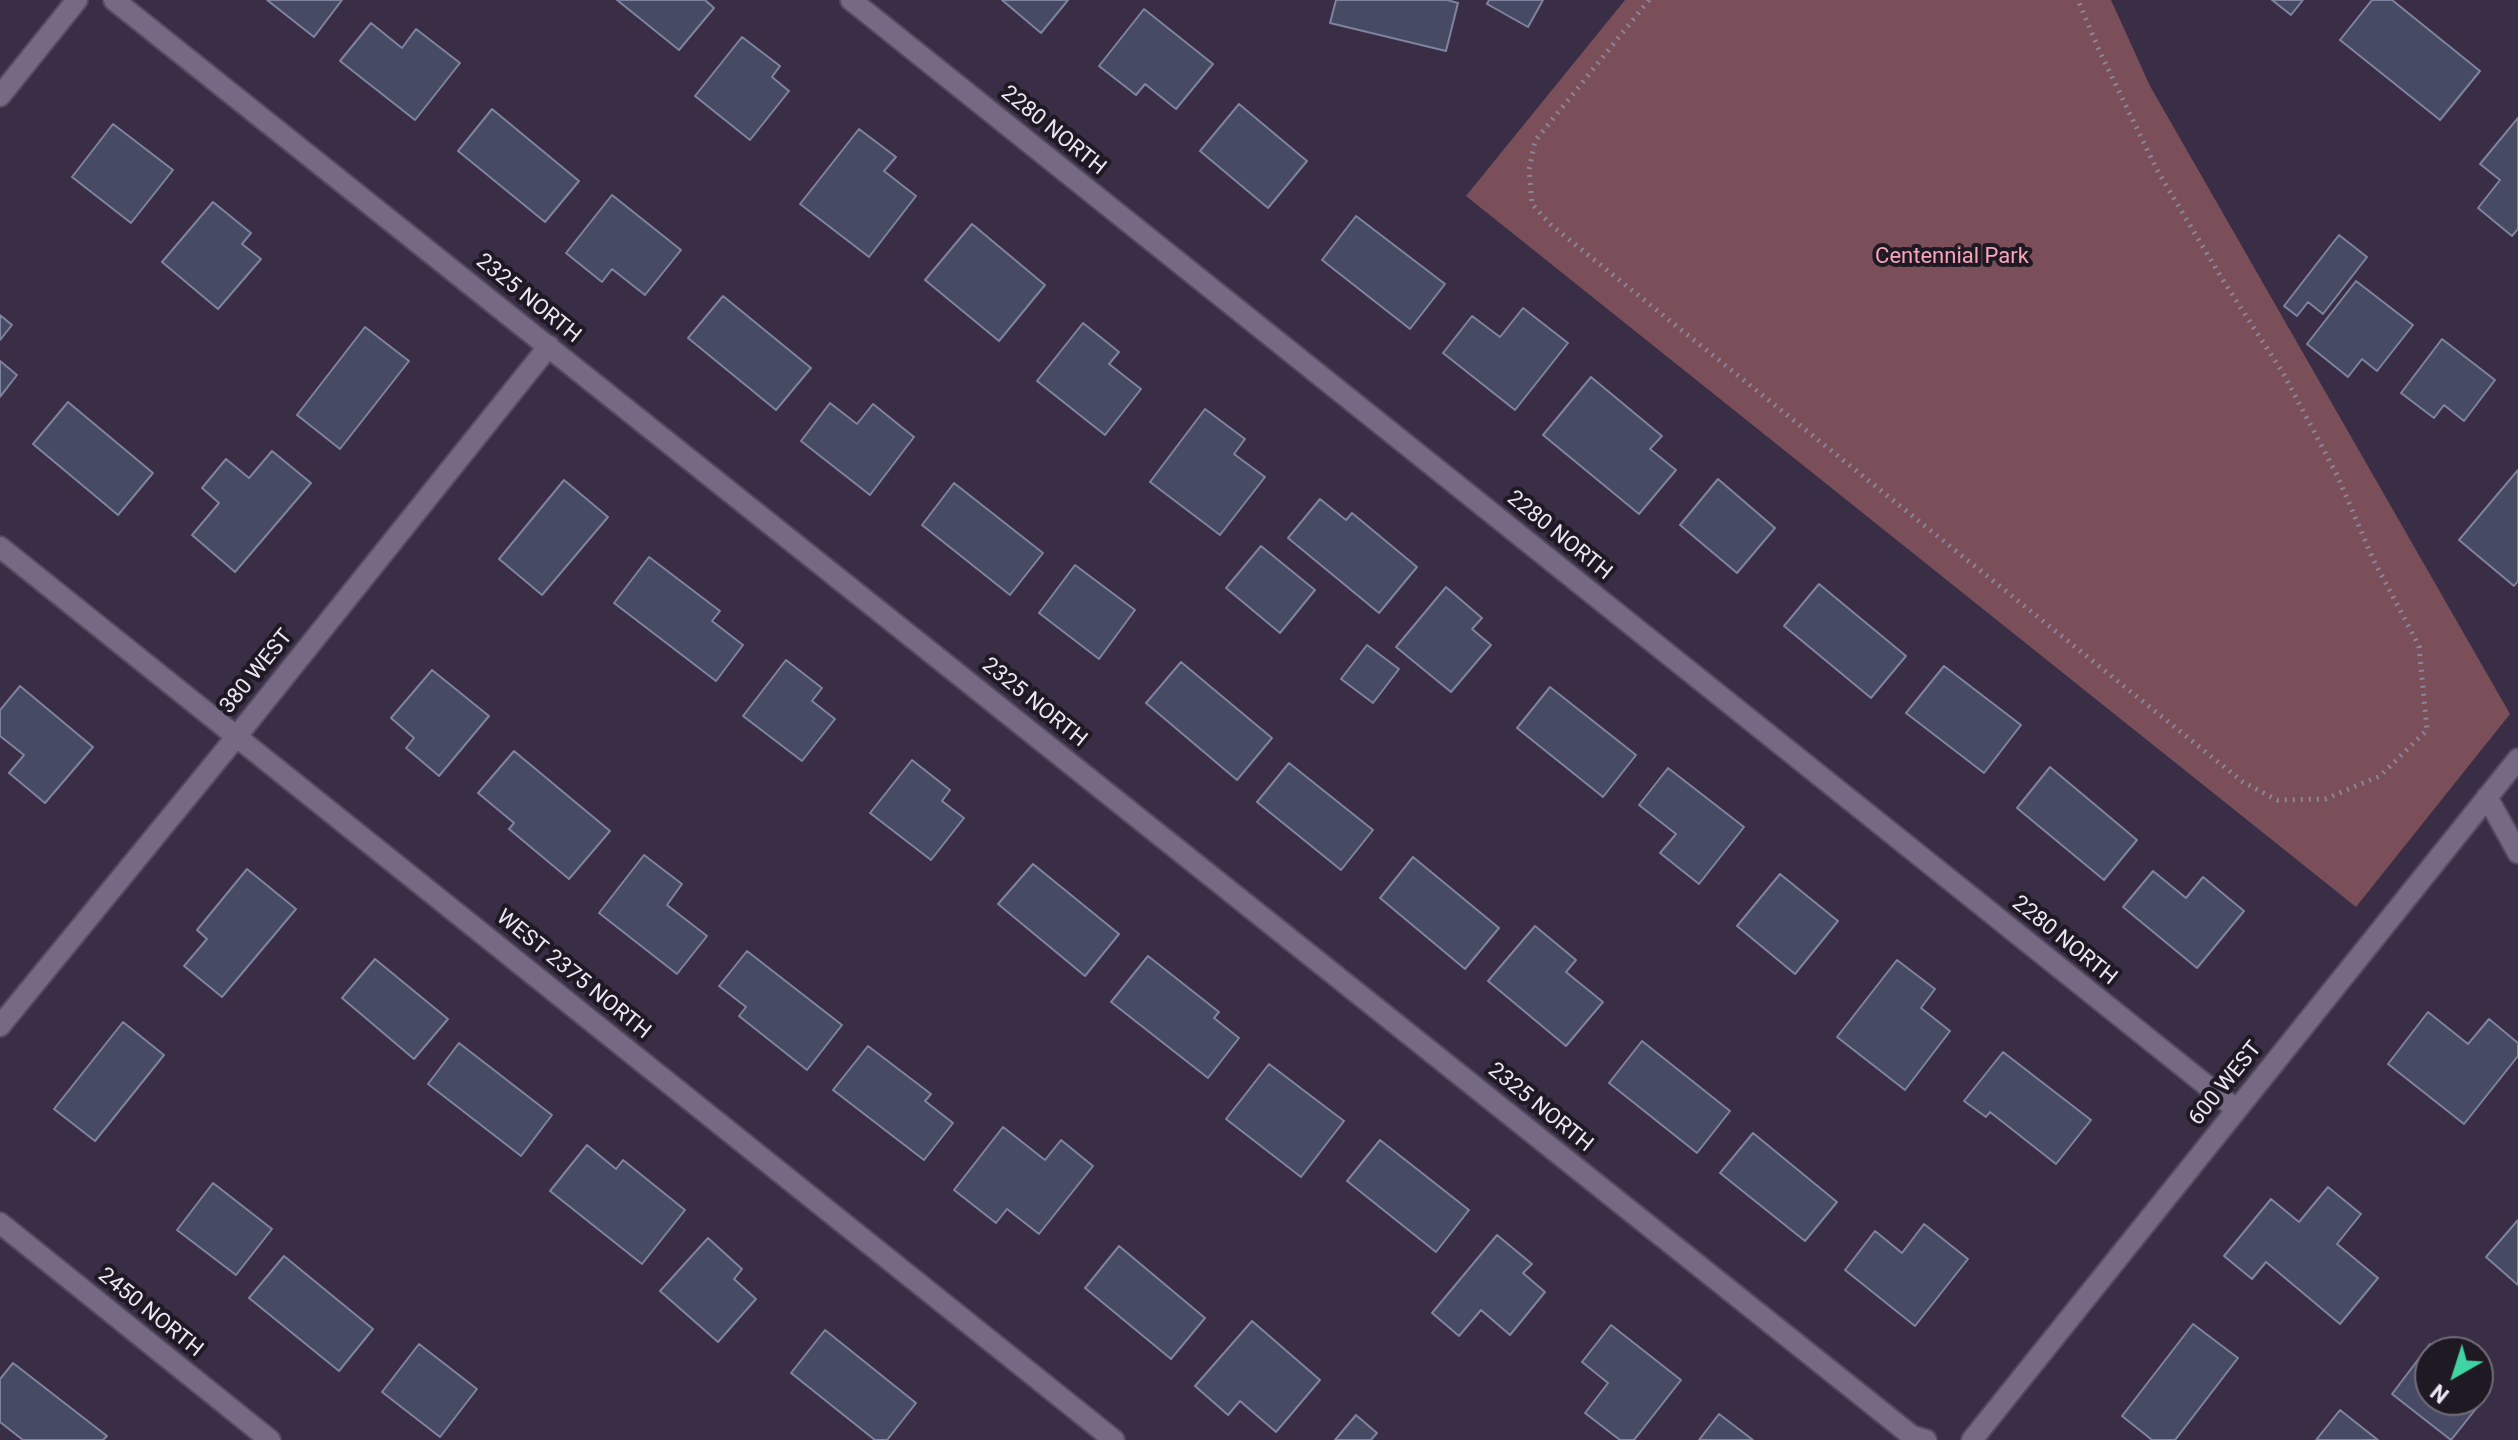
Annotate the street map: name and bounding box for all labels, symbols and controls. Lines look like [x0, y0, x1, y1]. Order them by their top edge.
street label: 2280 NORTH [995, 81, 1111, 181]
park label: Centennial Park [1875, 244, 2029, 270]
street label: 2325 NORTH [470, 249, 586, 349]
street label: 2280 NORTH [1501, 486, 1617, 586]
street label: 380 WEST [215, 625, 299, 719]
street label: 2325 NORTH [976, 653, 1092, 753]
street label: 2280 NORTH [2006, 891, 2122, 991]
street label: WEST 2375 NORTH [491, 905, 655, 1045]
street label: 600 WEST [2184, 1037, 2268, 1131]
street label: 2325 NORTH [1482, 1058, 1598, 1158]
street label: 2450 NORTH [92, 1263, 208, 1363]
north arrow [2414, 1336, 2494, 1416]
text: N [2426, 1379, 2454, 1408]

